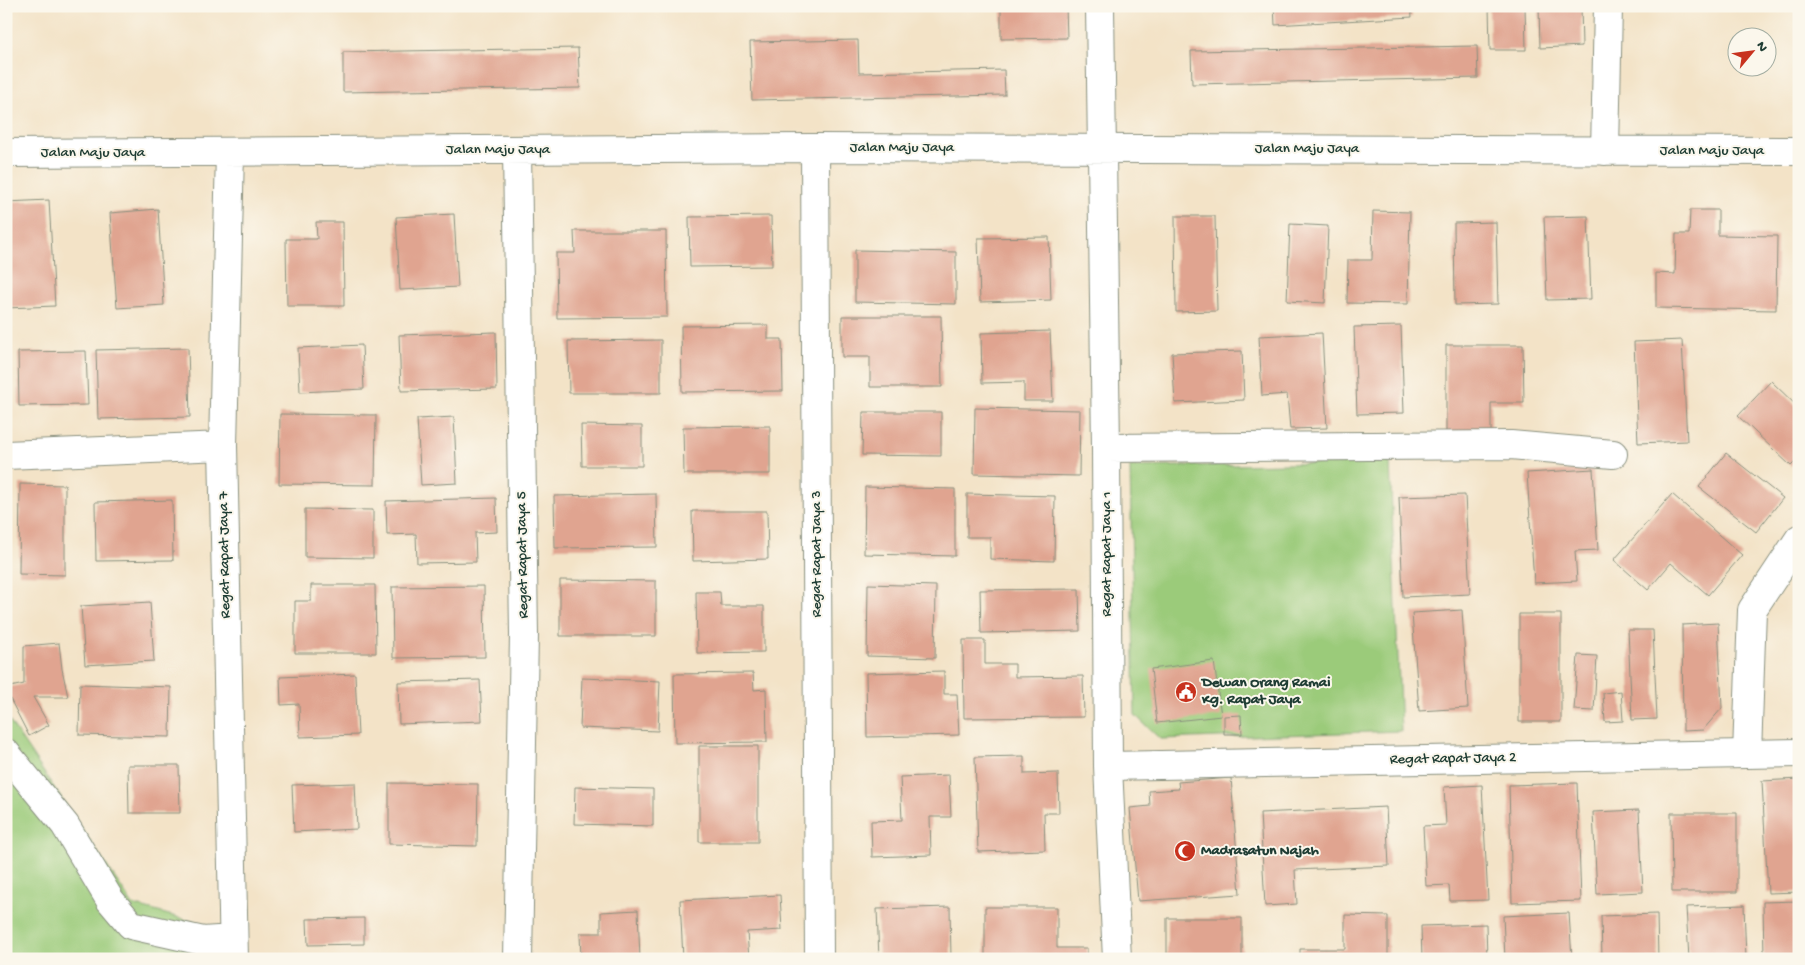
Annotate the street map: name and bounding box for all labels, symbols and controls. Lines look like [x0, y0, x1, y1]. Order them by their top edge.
north arrow [1728, 28, 1778, 78]
text: N [1752, 39, 1771, 55]
street label: Jalan Maju Jaya [850, 139, 955, 157]
street label: Jalan Maju Jaya [1255, 140, 1360, 158]
street label: Jalan Maju Jaya [446, 141, 551, 159]
street label: Jalan Maju Jaya [1660, 142, 1765, 160]
street label: Jalan Maju Jaya [41, 144, 146, 162]
street label: Regat Rapat Jaya 7 [215, 490, 235, 619]
street label: Regat Rapat Jaya 3 [808, 490, 826, 618]
street label: Regat Rapat Jaya 5 [513, 491, 533, 619]
street label: Regat Rapat Jaya 1 [1098, 491, 1116, 617]
place label: Dewan Orang Ramai Kg. Rapat Jaya [1200, 674, 1330, 709]
public building icon: Dewan Orang Ramai Kg. Rapat Jaya [1174, 680, 1198, 704]
street label: Regat Rapat Jaya 2 [1390, 749, 1516, 769]
mosque icon: Madrasatun Najah [1173, 839, 1197, 863]
place label: Madrasatun Najah [1201, 842, 1319, 860]

